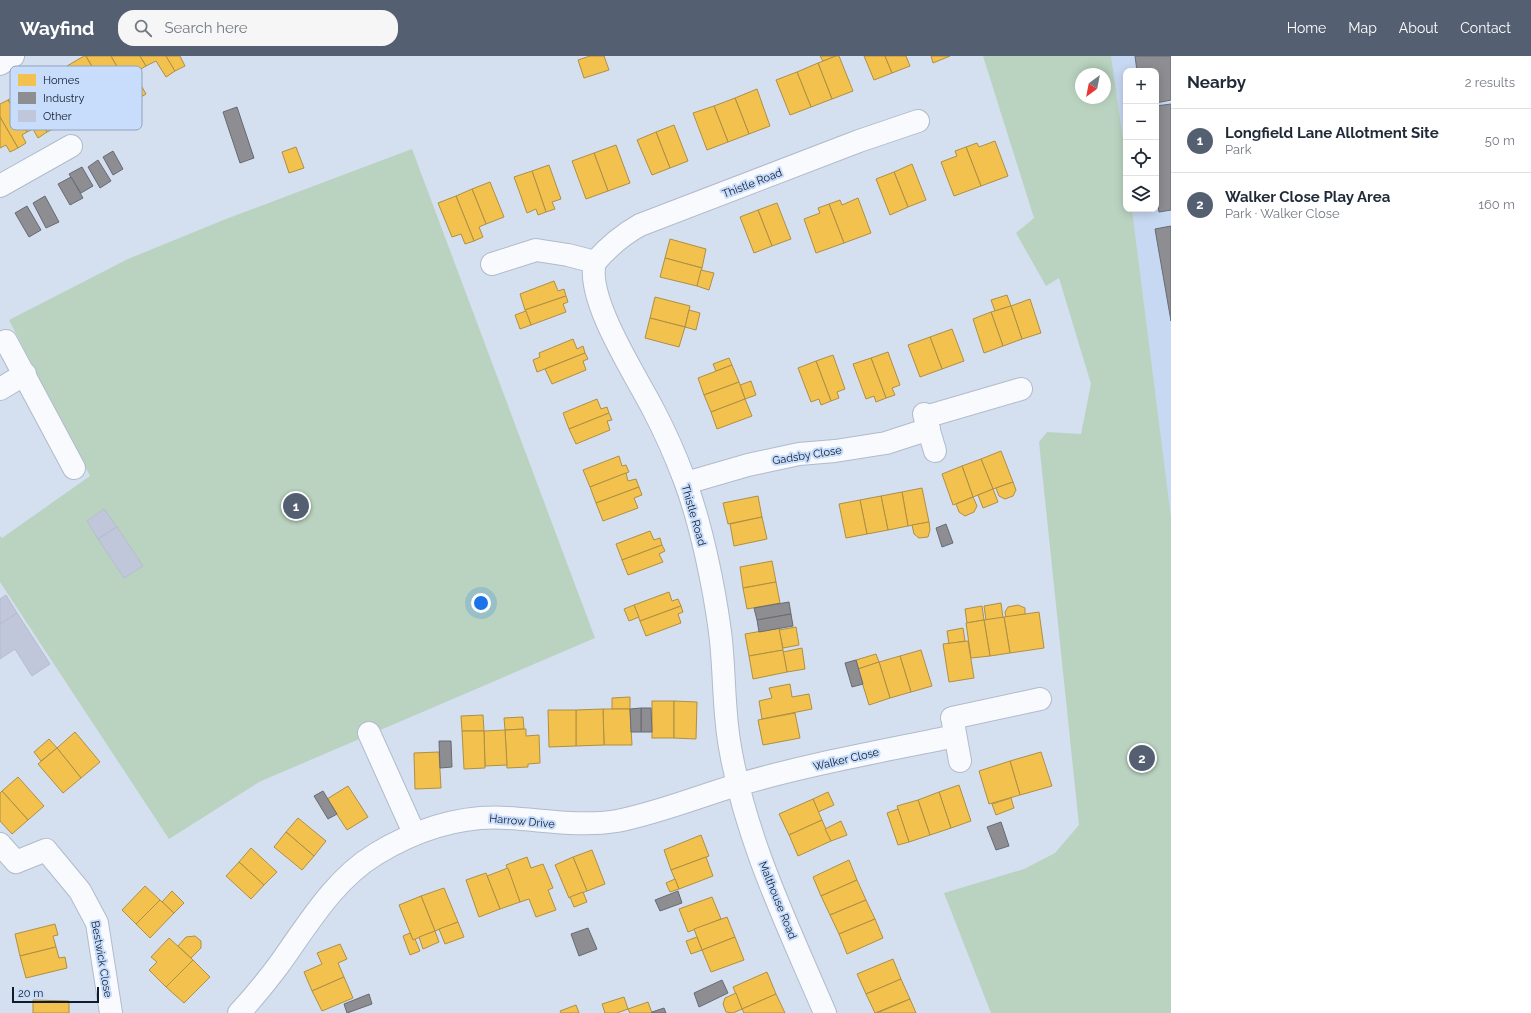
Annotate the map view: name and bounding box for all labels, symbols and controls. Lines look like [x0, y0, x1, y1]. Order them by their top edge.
search box [118, 10, 398, 46]
text: Wayfind [20, 17, 94, 39]
icon: search [132, 17, 154, 39]
text: Search here [164, 19, 248, 37]
text: Home [1287, 20, 1326, 36]
text: Map [1348, 20, 1377, 36]
text: About [1399, 20, 1438, 36]
text: Contact [1460, 20, 1511, 36]
legend [10, 66, 142, 130]
north arrow [1075, 68, 1111, 104]
map controls [1123, 68, 1159, 212]
button: + [1123, 68, 1159, 104]
text: Nearby [1187, 72, 1246, 92]
text: Homes [43, 74, 79, 87]
text: 2 results [1465, 75, 1515, 90]
text: Industry [43, 92, 84, 105]
button: − [1123, 104, 1159, 140]
text: Other [43, 110, 72, 123]
text: Longfield Lane Allotment Site [1225, 124, 1439, 142]
text: 1 [1197, 133, 1203, 148]
text: 50 m [1485, 133, 1515, 148]
button: locate [1123, 140, 1159, 176]
text: Park [1225, 142, 1252, 157]
street label: Thistle Road [720, 166, 784, 201]
button: layers [1123, 176, 1159, 212]
text: Walker Close Play Area [1225, 188, 1390, 206]
text: 2 [1196, 197, 1204, 212]
text: 160 m [1478, 197, 1515, 212]
text: Park · Walker Close [1225, 206, 1340, 221]
street label: Gadsby Close [772, 444, 843, 467]
street label: Thistle Road [679, 483, 709, 547]
pin: 1 [283, 491, 309, 521]
your location [471, 593, 491, 613]
pin: 2 [1129, 743, 1155, 773]
street label: Walker Close [812, 745, 881, 773]
street label: Harrow Drive [489, 812, 556, 831]
street label: Malthouse Road [756, 859, 799, 941]
street label: Bestwick Close [88, 920, 115, 999]
scale bar [12, 985, 99, 1004]
text: 20 m [18, 987, 43, 1000]

